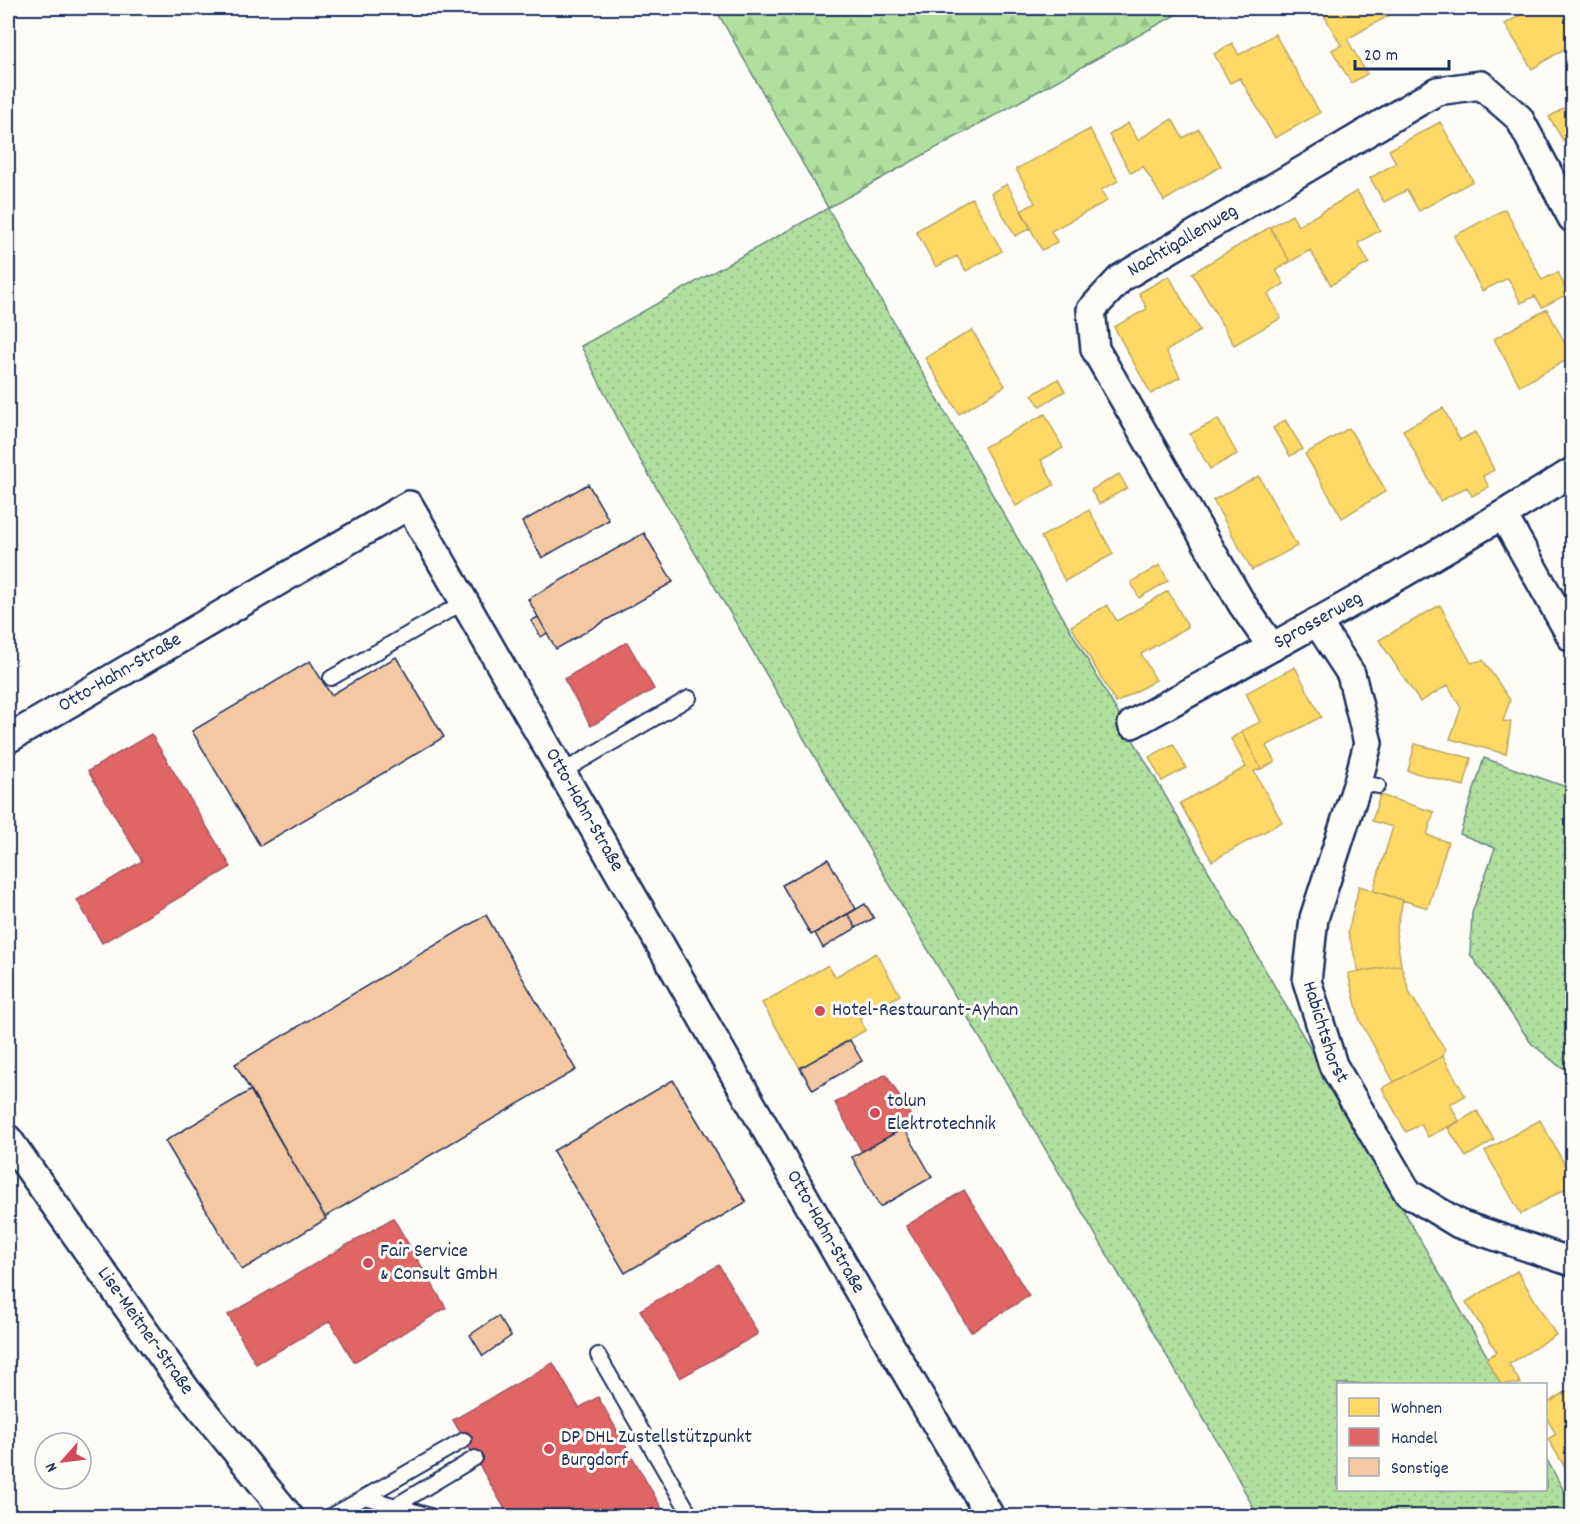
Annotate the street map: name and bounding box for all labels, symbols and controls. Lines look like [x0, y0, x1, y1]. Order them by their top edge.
scale bar [1355, 33, 1450, 71]
text: 20 m [1364, 44, 1398, 69]
street label: Nachtigallenweg [1123, 198, 1243, 285]
street label: Sprosserweg [1269, 585, 1368, 657]
street label: Otto-Hahn-Straße [54, 626, 187, 720]
street label: Otto-Hahn-Straße [537, 743, 630, 877]
street label: Habichtshorst [1294, 978, 1355, 1089]
place label: Hotel-Restaurant-Ayhan [832, 997, 1018, 1025]
marker: Hotel-Restaurant-Ayhan [813, 1004, 827, 1018]
place label: tolun Elektrotechnik [887, 1088, 996, 1139]
marker: tolun Elektrotechnik [868, 1106, 882, 1120]
street label: Otto-Hahn-Straße [778, 1165, 871, 1299]
place label: Fair Service & Consult GmbH [380, 1238, 498, 1289]
marker: Fair Service & Consult GmbH [361, 1256, 375, 1270]
street label: Lise-Meitner-Straße [89, 1262, 200, 1401]
legend [1337, 1383, 1547, 1491]
text: Wohnen [1391, 1397, 1442, 1422]
place label: DP DHL Zustellstützpunkt Burgdorf [561, 1424, 752, 1475]
text: Handel [1391, 1427, 1438, 1452]
north arrow [33, 1431, 93, 1491]
marker: DP DHL Zustellstützpunkt Burgdorf [542, 1442, 556, 1456]
text: Sonstige [1391, 1457, 1449, 1482]
text: N [40, 1458, 64, 1476]

